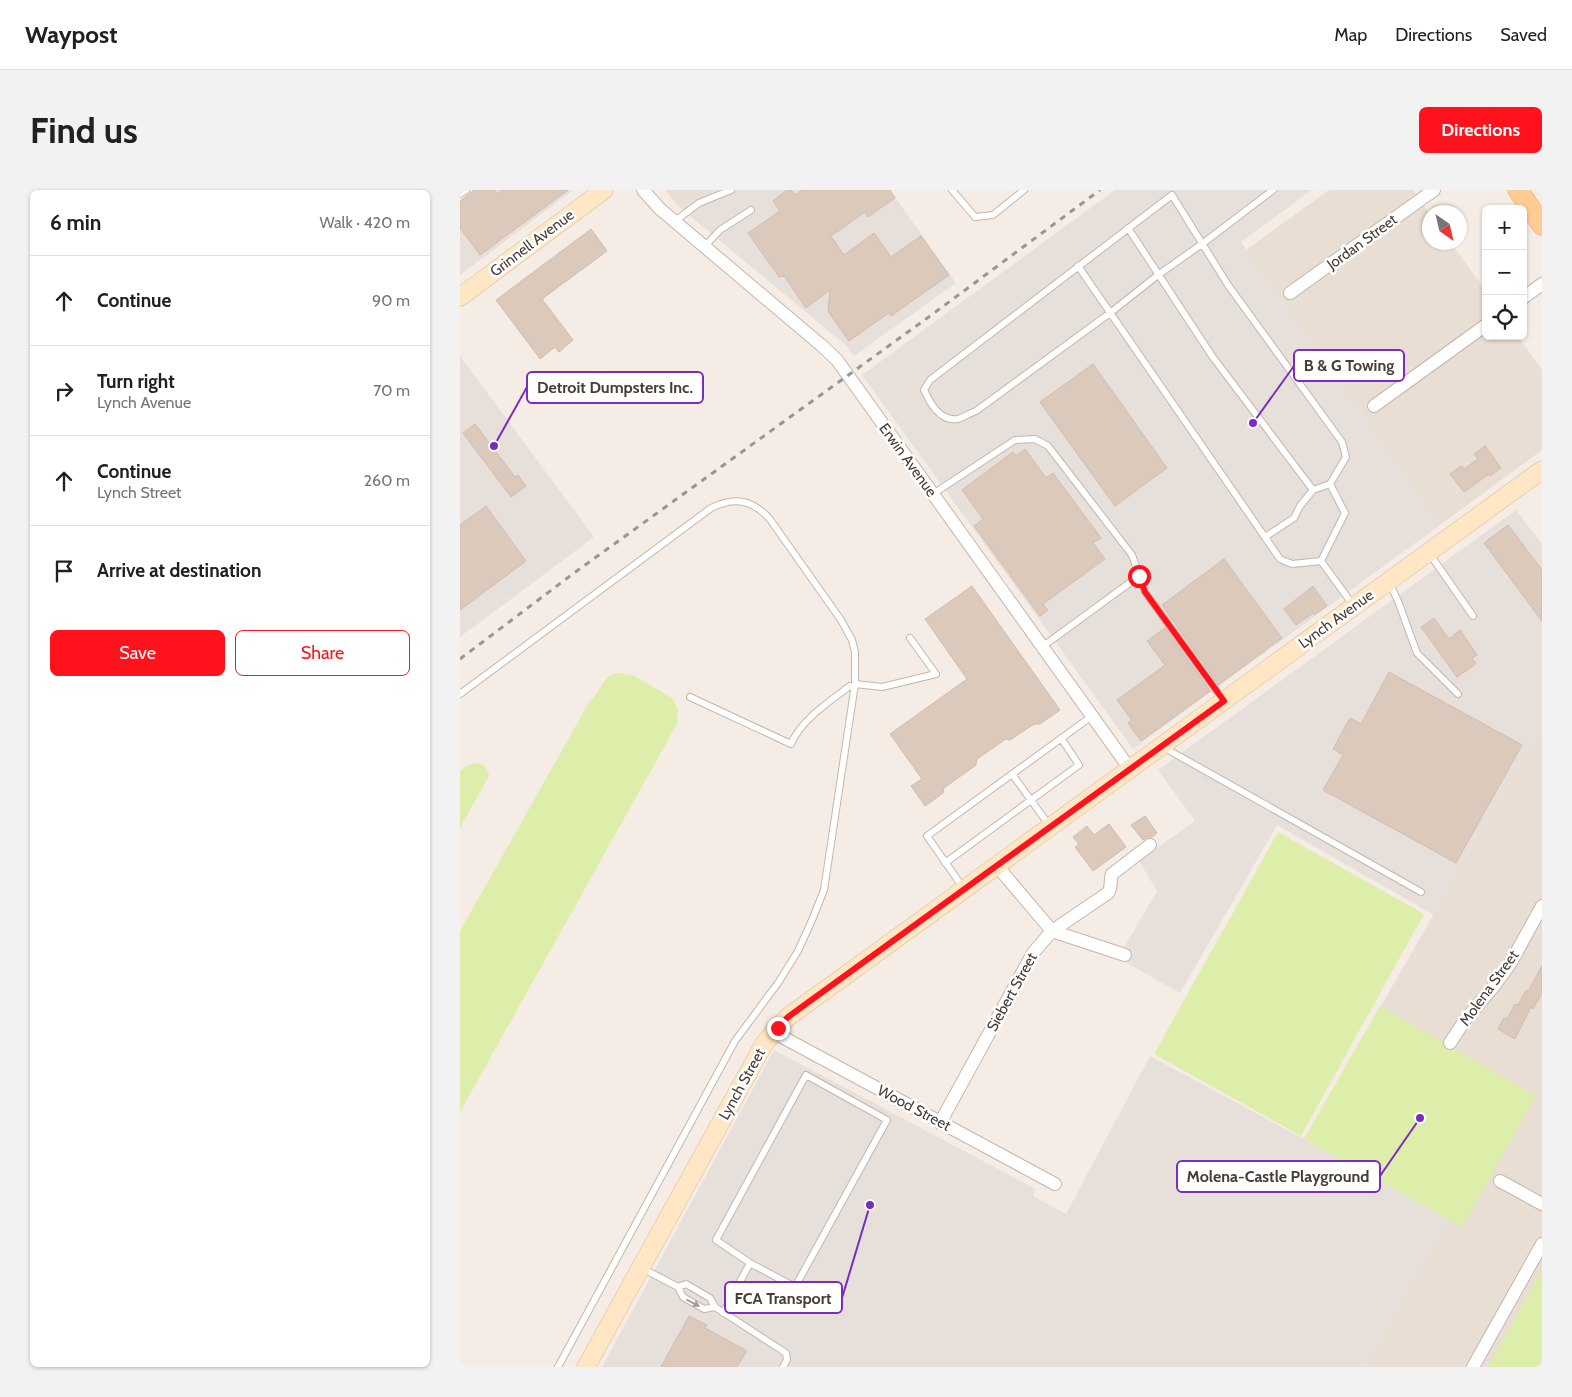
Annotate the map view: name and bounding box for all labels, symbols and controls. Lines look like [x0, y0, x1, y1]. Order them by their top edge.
text: Waypost [25, 20, 117, 49]
text: Map [1334, 24, 1367, 46]
text: Directions [1395, 24, 1472, 46]
text: Saved [1500, 24, 1547, 46]
button: Directions [1419, 107, 1542, 153]
text: Find us [30, 109, 138, 152]
street label: Grinnell Avenue [486, 205, 578, 280]
north arrow [1422, 205, 1467, 250]
map controls [1482, 205, 1527, 340]
button: + [1482, 205, 1527, 250]
text: 6 min [50, 210, 101, 235]
street label: Jordan Street [1323, 211, 1401, 274]
text: Walk · 420 m [319, 213, 410, 232]
button: − [1482, 250, 1527, 295]
icon: ahead [50, 287, 78, 315]
text: Continue [97, 289, 171, 312]
text: 90 m [372, 291, 410, 310]
button: locate [1482, 295, 1527, 340]
callout: B & G Towing [1294, 350, 1404, 381]
text: B & G Towing [1304, 356, 1394, 375]
text: Turn right [97, 370, 175, 393]
callout: Detroit Dumpsters Inc. [527, 372, 703, 403]
icon: right [50, 377, 78, 405]
text: Detroit Dumpsters Inc. [537, 378, 693, 397]
text: 70 m [373, 381, 410, 400]
text: Lynch Avenue [97, 393, 191, 412]
street label: Erwin Avenue [875, 420, 941, 500]
text: Continue [97, 460, 171, 483]
icon: ahead [50, 467, 78, 495]
text: 260 m [364, 471, 410, 490]
text: Lynch Street [97, 483, 182, 502]
icon: arrive [50, 557, 78, 585]
text: Arrive at destination [97, 559, 261, 582]
route start [1128, 565, 1151, 588]
street label: Lynch Avenue [1295, 586, 1377, 652]
button: Save [50, 630, 225, 676]
button: Share [235, 630, 410, 676]
street label: Molena Street [1456, 947, 1522, 1029]
street label: Siebert Street [983, 949, 1041, 1035]
route end [767, 1017, 790, 1040]
street label: Lynch Street [715, 1045, 769, 1123]
street label: Wood Street [874, 1081, 954, 1135]
callout: Molena-Castle Playground [1177, 1161, 1380, 1192]
text: Molena-Castle Playground [1187, 1167, 1369, 1186]
callout: FCA Transport [725, 1282, 842, 1313]
text: FCA Transport [734, 1289, 832, 1308]
one-way arrow [686, 1299, 701, 1307]

